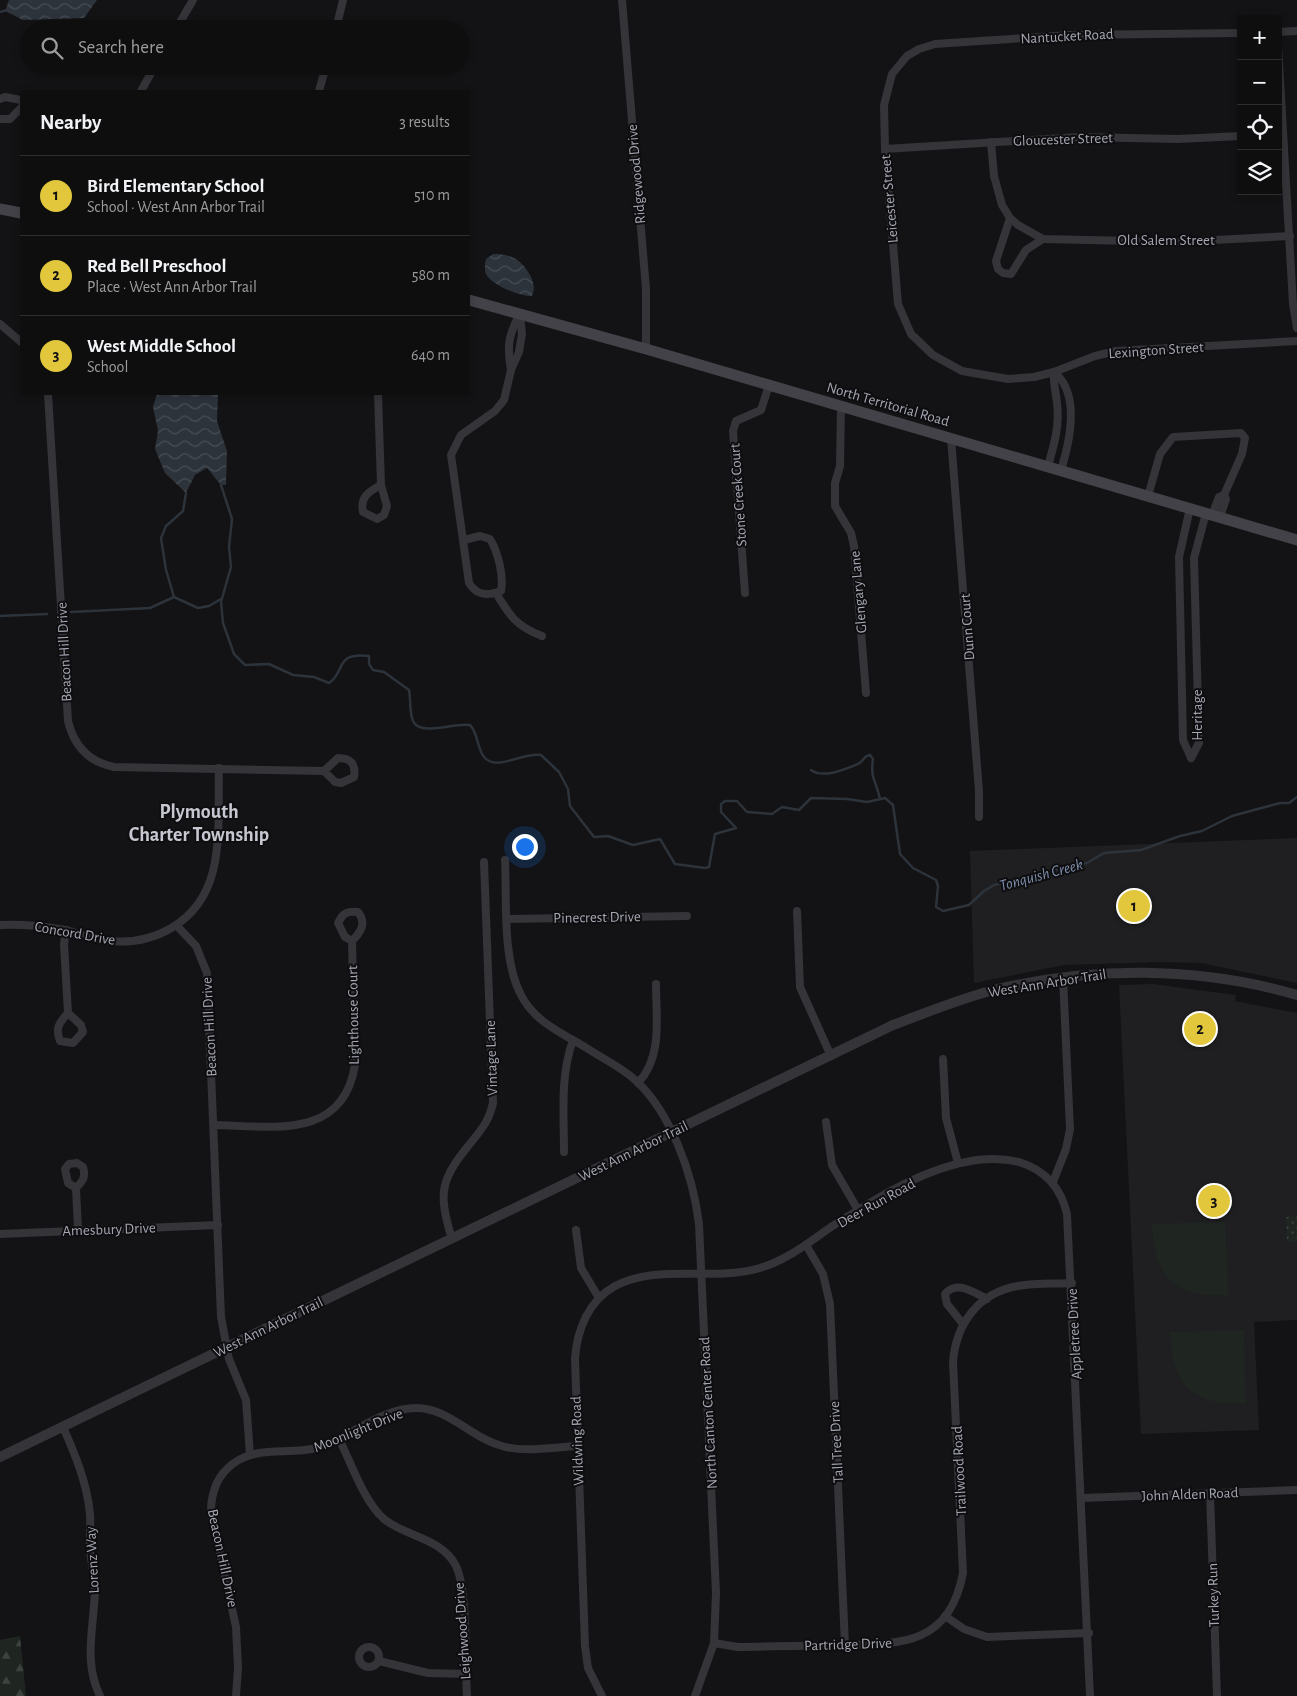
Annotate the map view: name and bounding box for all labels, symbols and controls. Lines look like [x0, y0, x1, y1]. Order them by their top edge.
map controls [1237, 15, 1282, 195]
button: + [1237, 15, 1282, 60]
search box [20, 20, 470, 75]
street label: Nantucket Road [1020, 27, 1114, 46]
icon: search [38, 34, 66, 62]
text: Search here [78, 38, 164, 57]
button: − [1237, 60, 1282, 105]
button: locate [1237, 105, 1282, 150]
text: Nearby [40, 112, 101, 133]
text: 3 results [399, 114, 450, 130]
street label: Ridgewood Drive [625, 123, 648, 224]
street label: Gloucester Street [1013, 130, 1113, 149]
button: layers [1237, 150, 1282, 195]
street label: Leicester Street [878, 154, 901, 244]
text: Bird Elementary School [87, 177, 264, 196]
text: 1 [53, 187, 59, 203]
text: 510 m [414, 187, 450, 203]
text: School · West Ann Arbor Trail [87, 199, 265, 215]
street label: Old Salem Street [1117, 233, 1215, 248]
text: Red Bell Preschool [87, 257, 226, 276]
text: 2 [52, 267, 60, 283]
text: 580 m [412, 267, 450, 283]
text: Place · West Ann Arbor Trail [87, 279, 257, 295]
text: West Middle School [87, 337, 236, 356]
street label: Lexington Street [1108, 340, 1204, 361]
text: 3 [53, 347, 59, 363]
text: 640 m [411, 347, 450, 363]
text: School [87, 359, 128, 375]
street label: North Territorial Road [825, 380, 951, 429]
street label: Stone Creek Court [727, 443, 750, 547]
street label: Glengary Lane [847, 550, 870, 634]
street label: Dunn Court [958, 593, 977, 661]
street label: Beacon Hill Drive [54, 602, 75, 702]
street label: Heritage [1190, 689, 1205, 741]
district label: Plymouth Charter Township [129, 802, 269, 845]
your location [512, 834, 538, 860]
water label: Tonquish Creek [998, 856, 1085, 895]
pin: 1 [1118, 887, 1150, 925]
street label: Pinecrest Drive [553, 909, 641, 926]
street label: Concord Drive [33, 919, 117, 948]
street label: Lighthouse Court [345, 965, 362, 1065]
street label: West Ann Arbor Trail [987, 967, 1107, 1000]
street label: Beacon Hill Drive [199, 977, 220, 1077]
pin: 2 [1184, 1010, 1216, 1048]
street label: Vintage Lane [483, 1020, 500, 1096]
street label: West Ann Arbor Trail [576, 1118, 690, 1184]
street label: Deer Run Road [835, 1176, 918, 1231]
pin: 3 [1198, 1182, 1230, 1220]
street label: Amesbury Drive [62, 1220, 156, 1239]
street label: Appletree Drive [1065, 1288, 1084, 1380]
street label: West Ann Arbor Trail [211, 1294, 325, 1360]
street label: North Canton Center Road [697, 1336, 720, 1489]
street label: Wildwing Road [568, 1396, 587, 1486]
street label: Tall Tree Drive [827, 1401, 846, 1483]
street label: Moonlight Drive [311, 1406, 405, 1455]
street label: Trailwood Road [950, 1425, 969, 1516]
street label: John Alden Road [1141, 1485, 1239, 1504]
street label: Beacon Hill Drive [205, 1508, 240, 1609]
street label: Lorenz Way [83, 1525, 102, 1594]
street label: Turkey Run [1205, 1563, 1222, 1627]
street label: Leighwood Drive [452, 1582, 473, 1680]
street label: Partridge Drive [804, 1635, 892, 1654]

